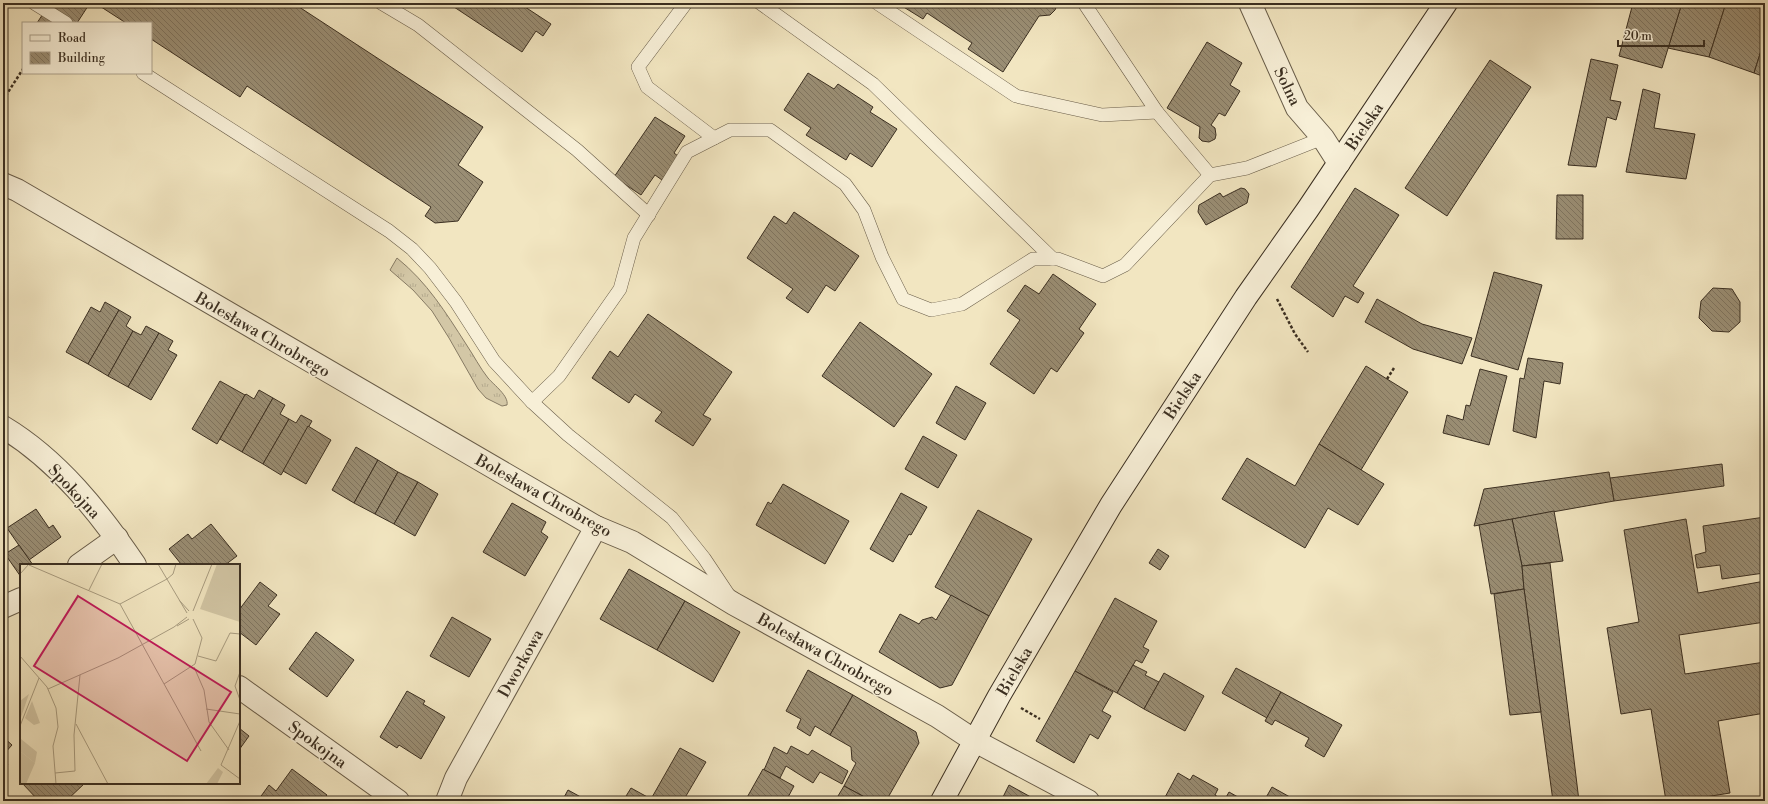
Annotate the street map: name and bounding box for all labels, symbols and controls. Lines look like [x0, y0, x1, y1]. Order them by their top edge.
legend [22, 22, 152, 74]
scale bar [1618, 22, 1704, 48]
text: 20 m [1624, 29, 1652, 44]
text: Road [58, 31, 86, 46]
text: Building [57, 51, 106, 66]
street label: Solna [1269, 64, 1305, 110]
street label: Bielska [1341, 98, 1389, 155]
street label: Bolesława Chrobrego [190, 287, 334, 382]
street label: Bielska [1159, 367, 1206, 424]
street label: Bolesława Chrobrego [471, 450, 615, 542]
street label: Spokojna [44, 460, 105, 524]
inset map [20, 564, 240, 784]
street label: Bolesława Chrobrego [753, 609, 897, 701]
street label: Dworkowa [494, 625, 548, 701]
street label: Bielska [992, 643, 1037, 700]
street label: Spokojna [284, 717, 351, 773]

